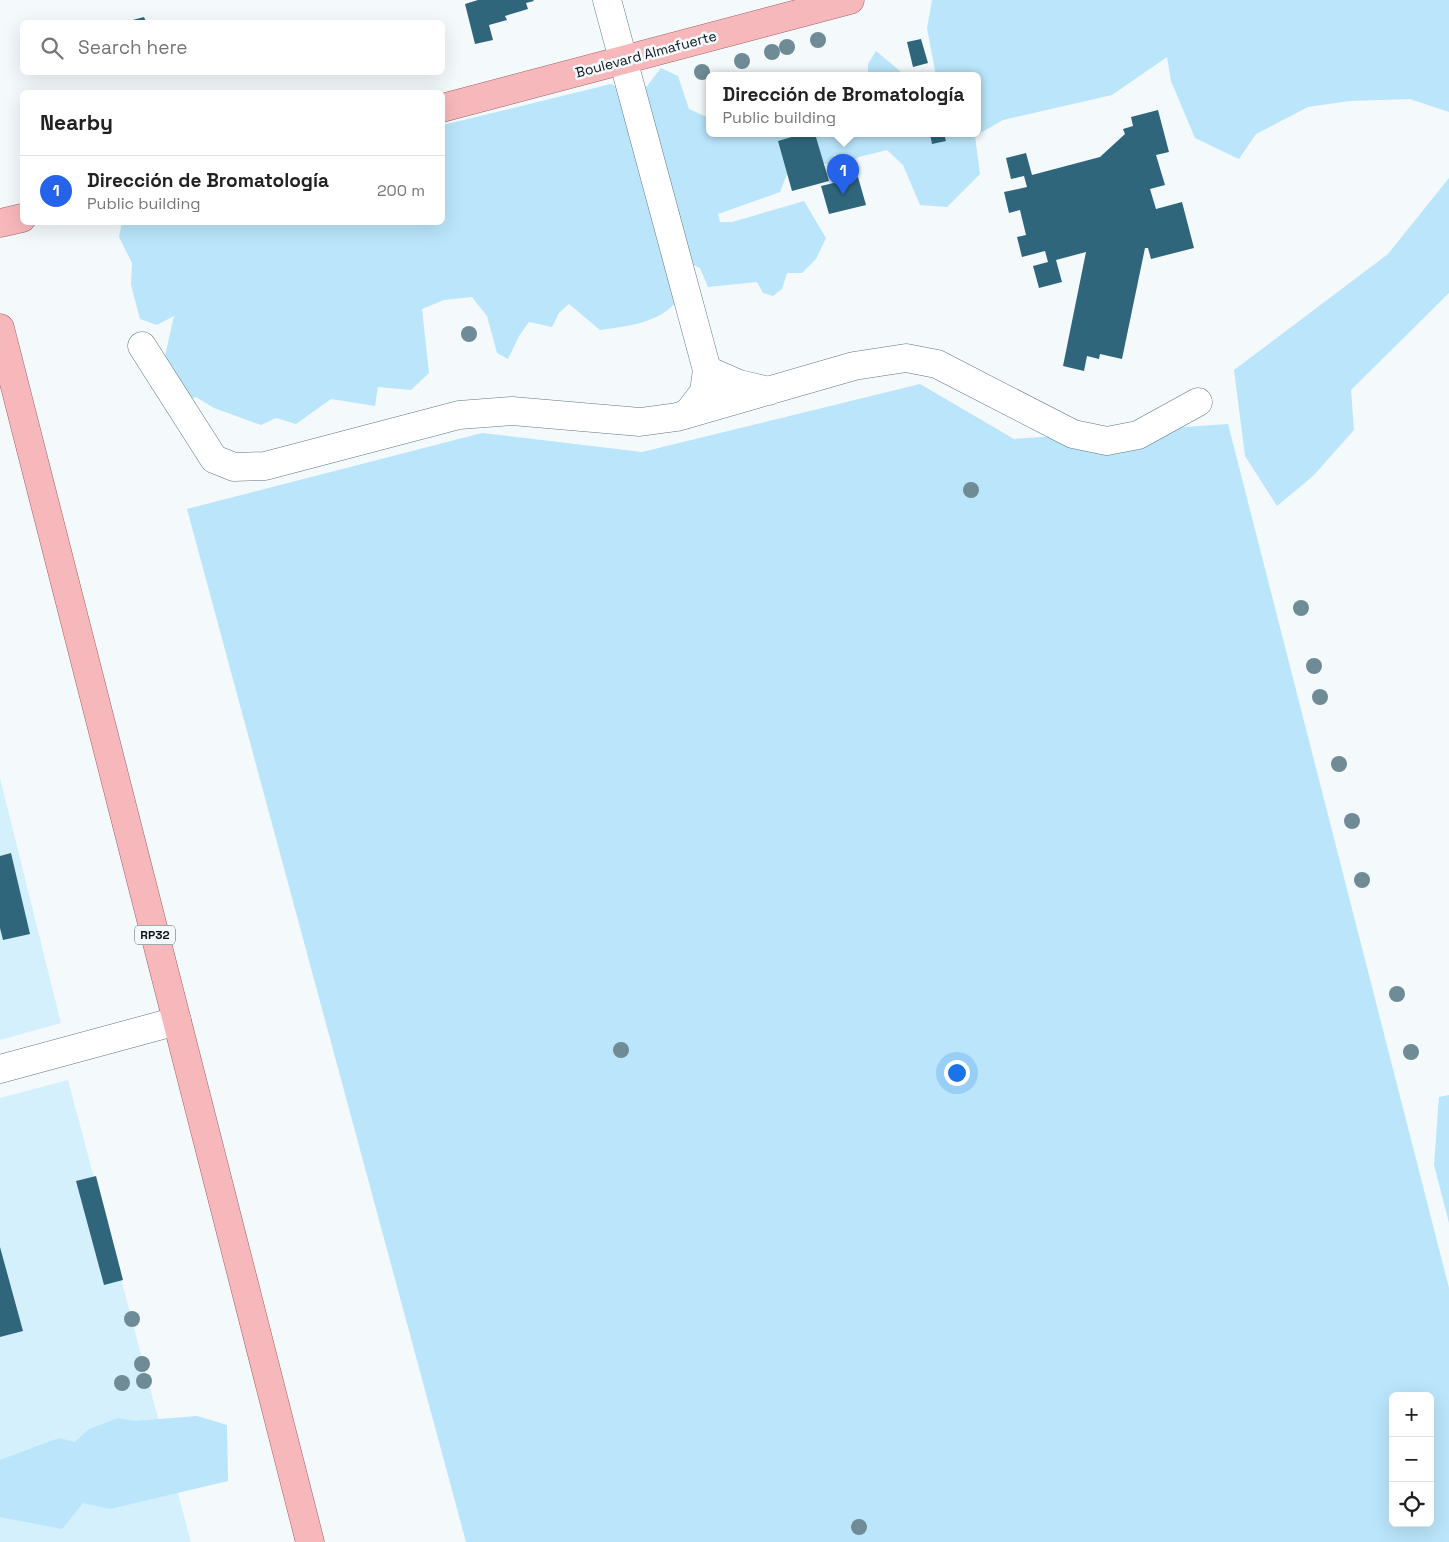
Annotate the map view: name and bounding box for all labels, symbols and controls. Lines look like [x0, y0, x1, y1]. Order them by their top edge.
search box [20, 20, 445, 75]
street label: Boulevard Almafuerte [573, 26, 719, 82]
icon: search [38, 34, 66, 62]
text: Search here [78, 35, 188, 60]
popup [706, 72, 981, 137]
text: Dirección de Bromatología [723, 82, 965, 107]
text: Public building [723, 107, 836, 128]
text: Nearby [40, 109, 113, 136]
pin: 1 [827, 154, 859, 195]
text: Dirección de Bromatología [87, 168, 329, 193]
text: 1 [52, 180, 60, 201]
text: 200 m [377, 180, 425, 201]
text: Public building [87, 193, 200, 214]
road number: RP32 [135, 926, 175, 944]
your location [944, 1060, 970, 1086]
map controls [1389, 1392, 1434, 1527]
button: + [1389, 1392, 1434, 1437]
button: − [1389, 1437, 1434, 1482]
button: locate [1389, 1482, 1434, 1527]

